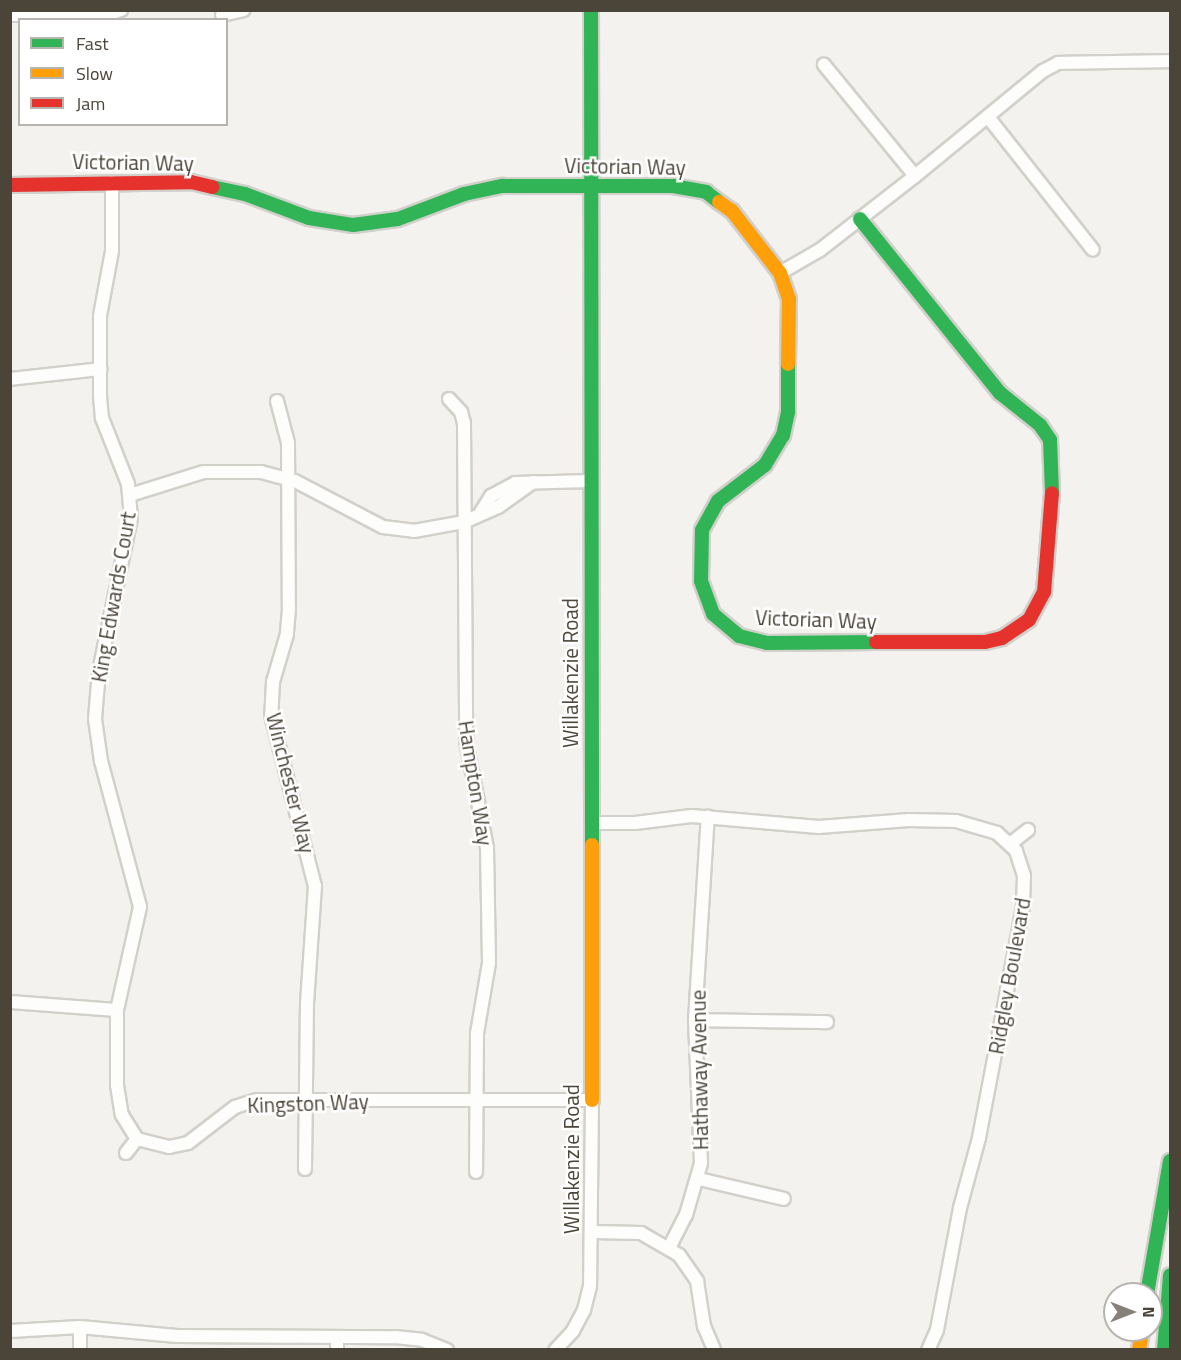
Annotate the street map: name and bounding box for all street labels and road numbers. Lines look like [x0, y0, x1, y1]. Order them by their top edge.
street label: Victorian Way [72, 148, 194, 176]
street label: Victorian Way [564, 152, 686, 180]
street label: King Edwards Court [86, 510, 140, 684]
street label: Willakenzie Road [557, 598, 583, 748]
street label: Victorian Way [755, 604, 877, 634]
street label: Winchester Way [261, 710, 321, 856]
street label: Hampton Way [454, 719, 498, 847]
street label: Ridgley Boulevard [983, 896, 1035, 1056]
street label: Hathaway Avenue [685, 989, 713, 1151]
street label: Willakenzie Road [558, 1084, 584, 1234]
street label: Kingston Way [247, 1088, 369, 1118]

